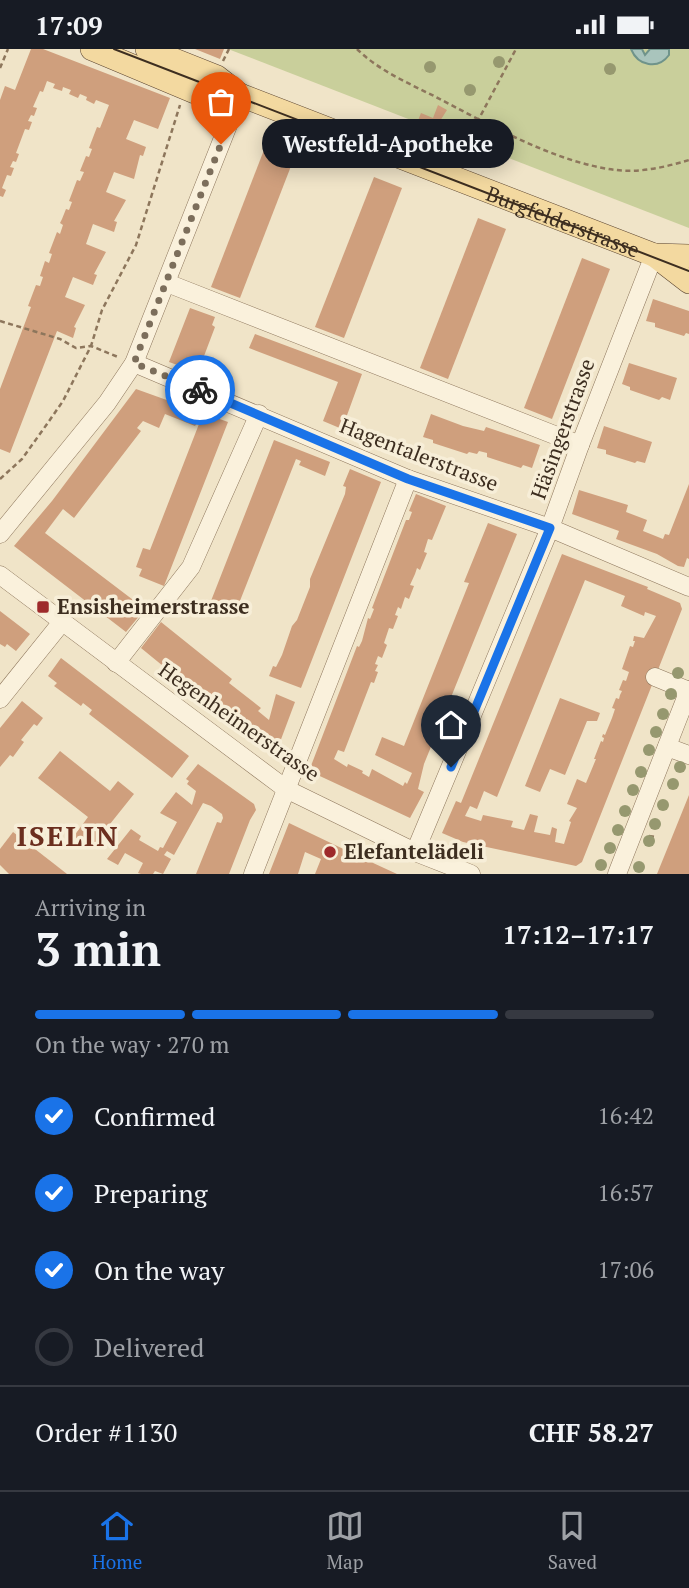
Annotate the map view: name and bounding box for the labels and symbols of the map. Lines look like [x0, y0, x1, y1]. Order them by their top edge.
pin [191, 72, 251, 144]
callout: Westfeld-Apotheke [263, 119, 515, 168]
street label: Burgfelderstrasse [482, 179, 644, 264]
street label: Häsingerstrasse [524, 354, 600, 503]
courier [165, 355, 235, 425]
street label: Hagentalerstrasse [336, 411, 503, 497]
place label: Ensisheimerstrasse [57, 592, 249, 620]
marker: Ensisheimerstrasse [35, 599, 51, 615]
street label: Hegenheimerstrasse [154, 655, 326, 787]
pin [421, 695, 481, 767]
district label: ISELIN [17, 817, 119, 854]
place label: Elefantelädeli [344, 837, 484, 865]
marker: Elefantelädeli [322, 844, 338, 860]

